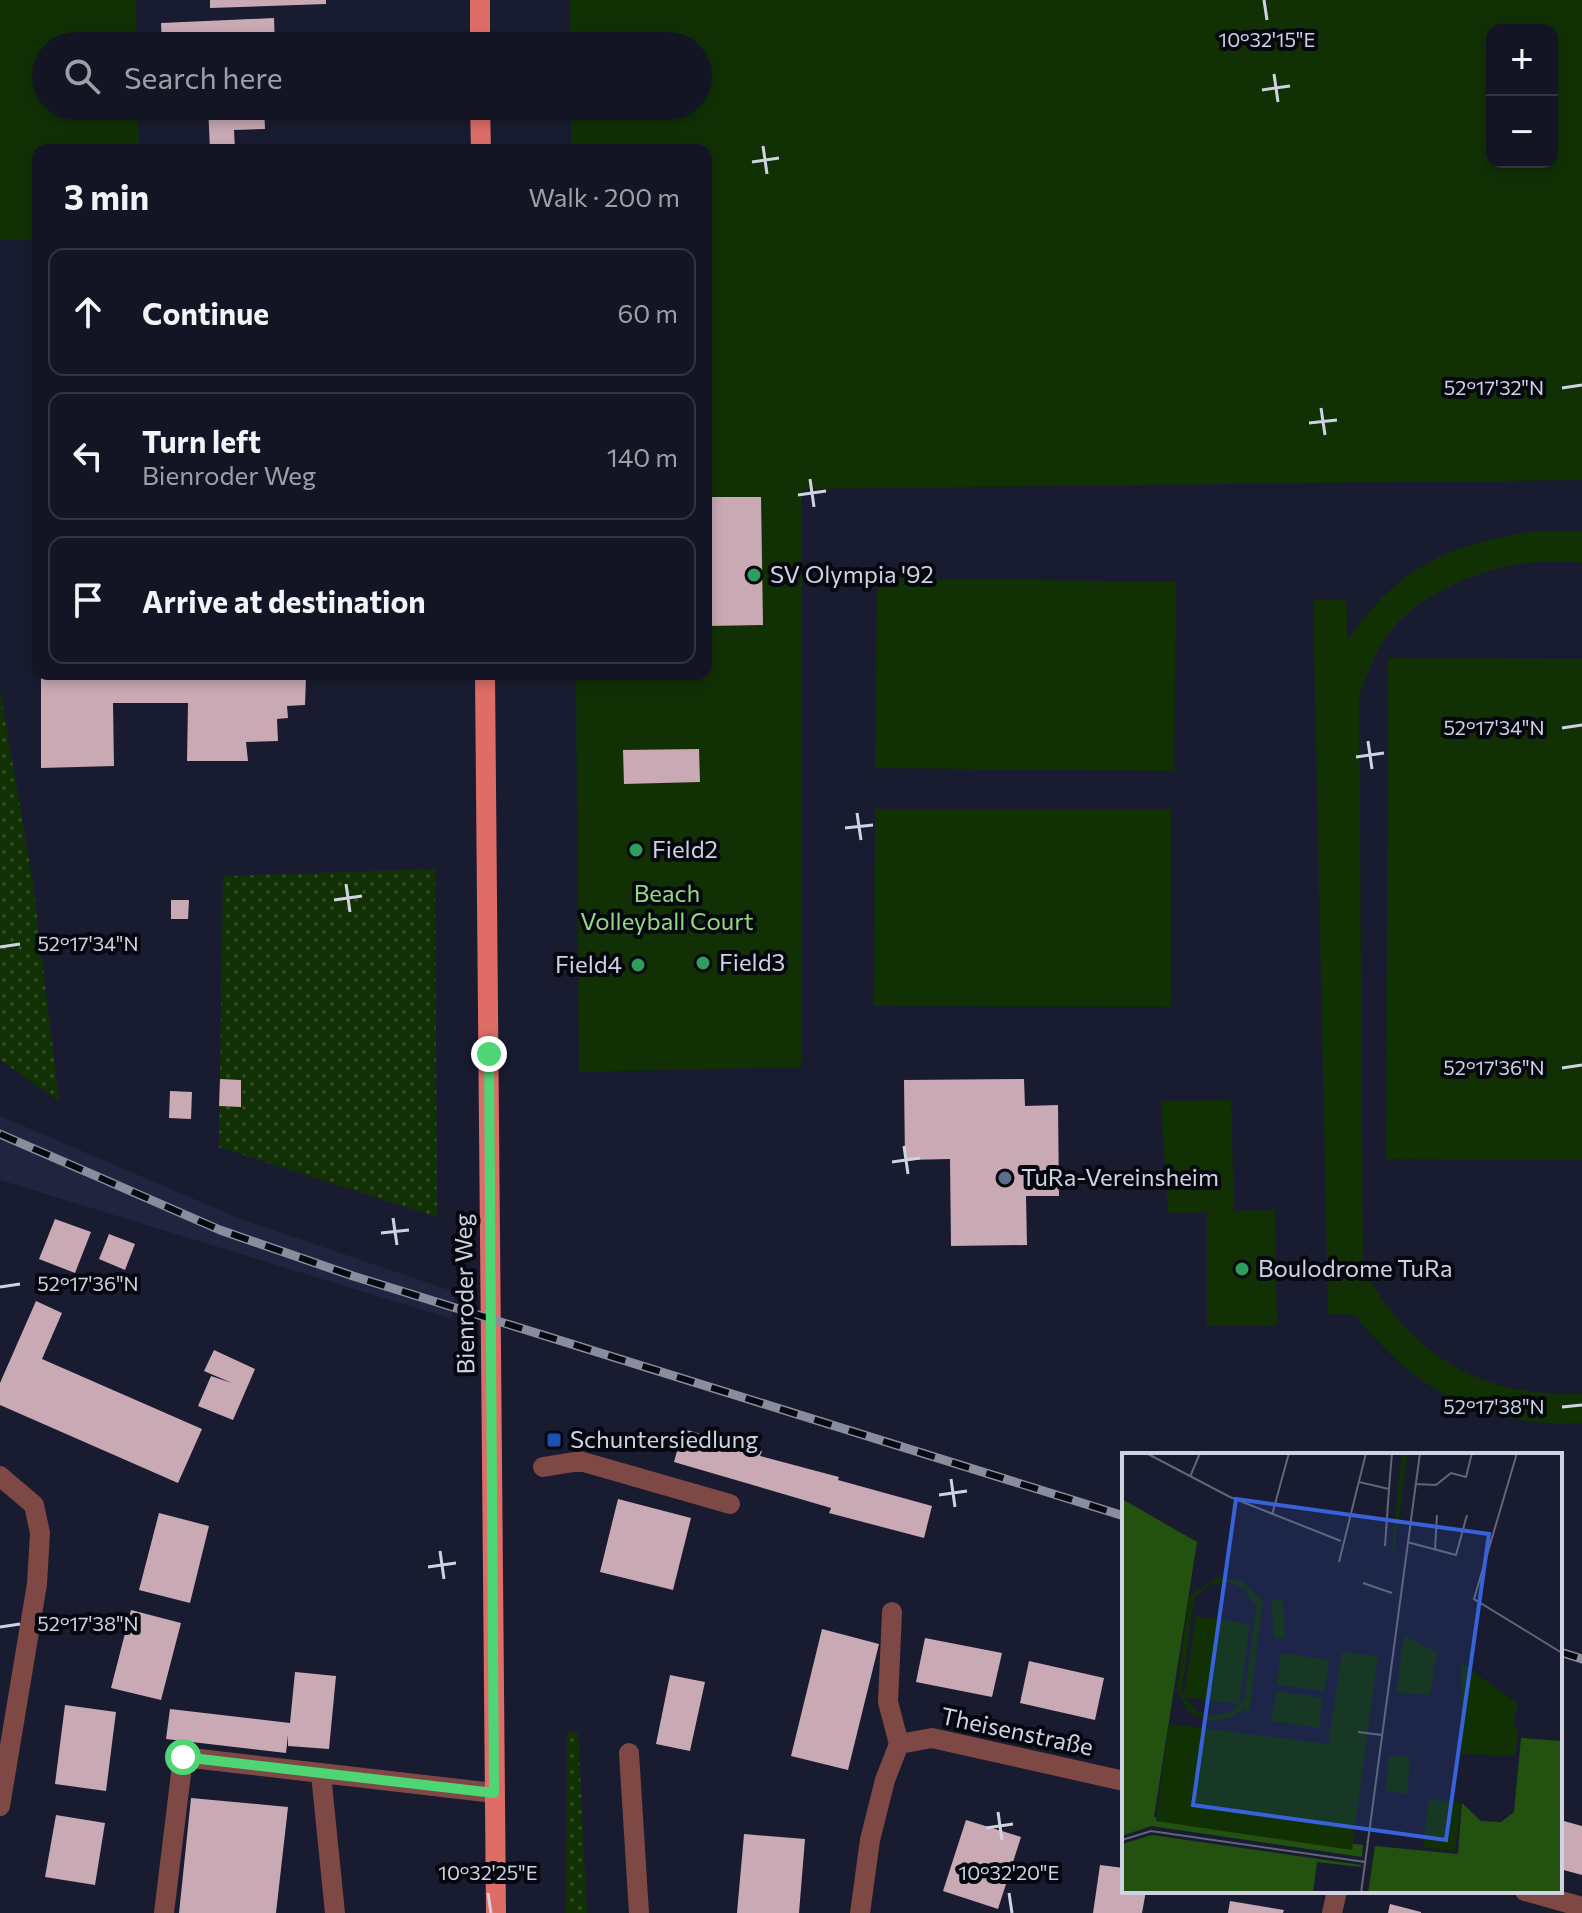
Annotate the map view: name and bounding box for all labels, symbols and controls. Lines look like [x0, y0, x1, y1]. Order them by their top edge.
map controls [1486, 24, 1558, 168]
button: + [1486, 24, 1558, 96]
text: 10°32'15"E [1219, 27, 1315, 51]
search box [32, 32, 712, 120]
icon: search [60, 54, 104, 98]
text: Search here [124, 58, 283, 95]
button: − [1486, 96, 1558, 168]
text: 3 min [64, 175, 149, 217]
text: Walk · 200 m [529, 181, 680, 212]
icon: ahead [66, 290, 110, 334]
text: Continue [142, 294, 269, 331]
text: 60 m [618, 297, 678, 328]
text: 52°17'32"N [1444, 375, 1544, 399]
text: Turn left [142, 422, 261, 459]
icon: left [66, 434, 110, 478]
text: 140 m [607, 441, 678, 472]
text: Bienroder Weg [142, 459, 316, 490]
place label: SV Olympia '92 [770, 559, 934, 588]
marker: SV Olympia '92 [745, 566, 763, 584]
icon: arrive [66, 578, 110, 622]
text: Arrive at destination [142, 582, 426, 619]
text: 52°17'34"N [1443, 715, 1545, 739]
place label: Field2 [652, 834, 718, 863]
marker: Field2 [627, 841, 645, 859]
park label: Beach Volleyball Court [580, 878, 754, 935]
text: 52°17'34"N [37, 931, 139, 955]
place label: Field3 [719, 947, 785, 976]
place label: Field4 [555, 949, 622, 978]
marker: Field3 [694, 954, 712, 972]
marker: Field4 [629, 956, 647, 974]
route end [471, 1036, 507, 1072]
text: 52°17'36"N [1443, 1055, 1545, 1079]
place label: TuRa-Vereinsheim [1021, 1162, 1219, 1191]
marker: TuRa-Vereinsheim [996, 1169, 1014, 1187]
street label: Bienroder Weg [448, 1213, 479, 1375]
place label: Boulodrome TuRa [1258, 1253, 1453, 1282]
marker: Boulodrome TuRa [1233, 1260, 1251, 1278]
text: 52°17'36"N [37, 1271, 139, 1295]
text: 52°17'38"N [1443, 1394, 1545, 1418]
place label: Schuntersiedlung [570, 1424, 758, 1453]
marker: Schuntersiedlung [545, 1431, 563, 1449]
inset map [1122, 1453, 1562, 1893]
text: 52°17'38"N [37, 1611, 139, 1635]
street label: Theisenstraße [938, 1700, 1096, 1761]
route start [165, 1739, 201, 1775]
text: 10°32'25"E [438, 1860, 538, 1884]
text: 10°32'20"E [959, 1860, 1059, 1884]

